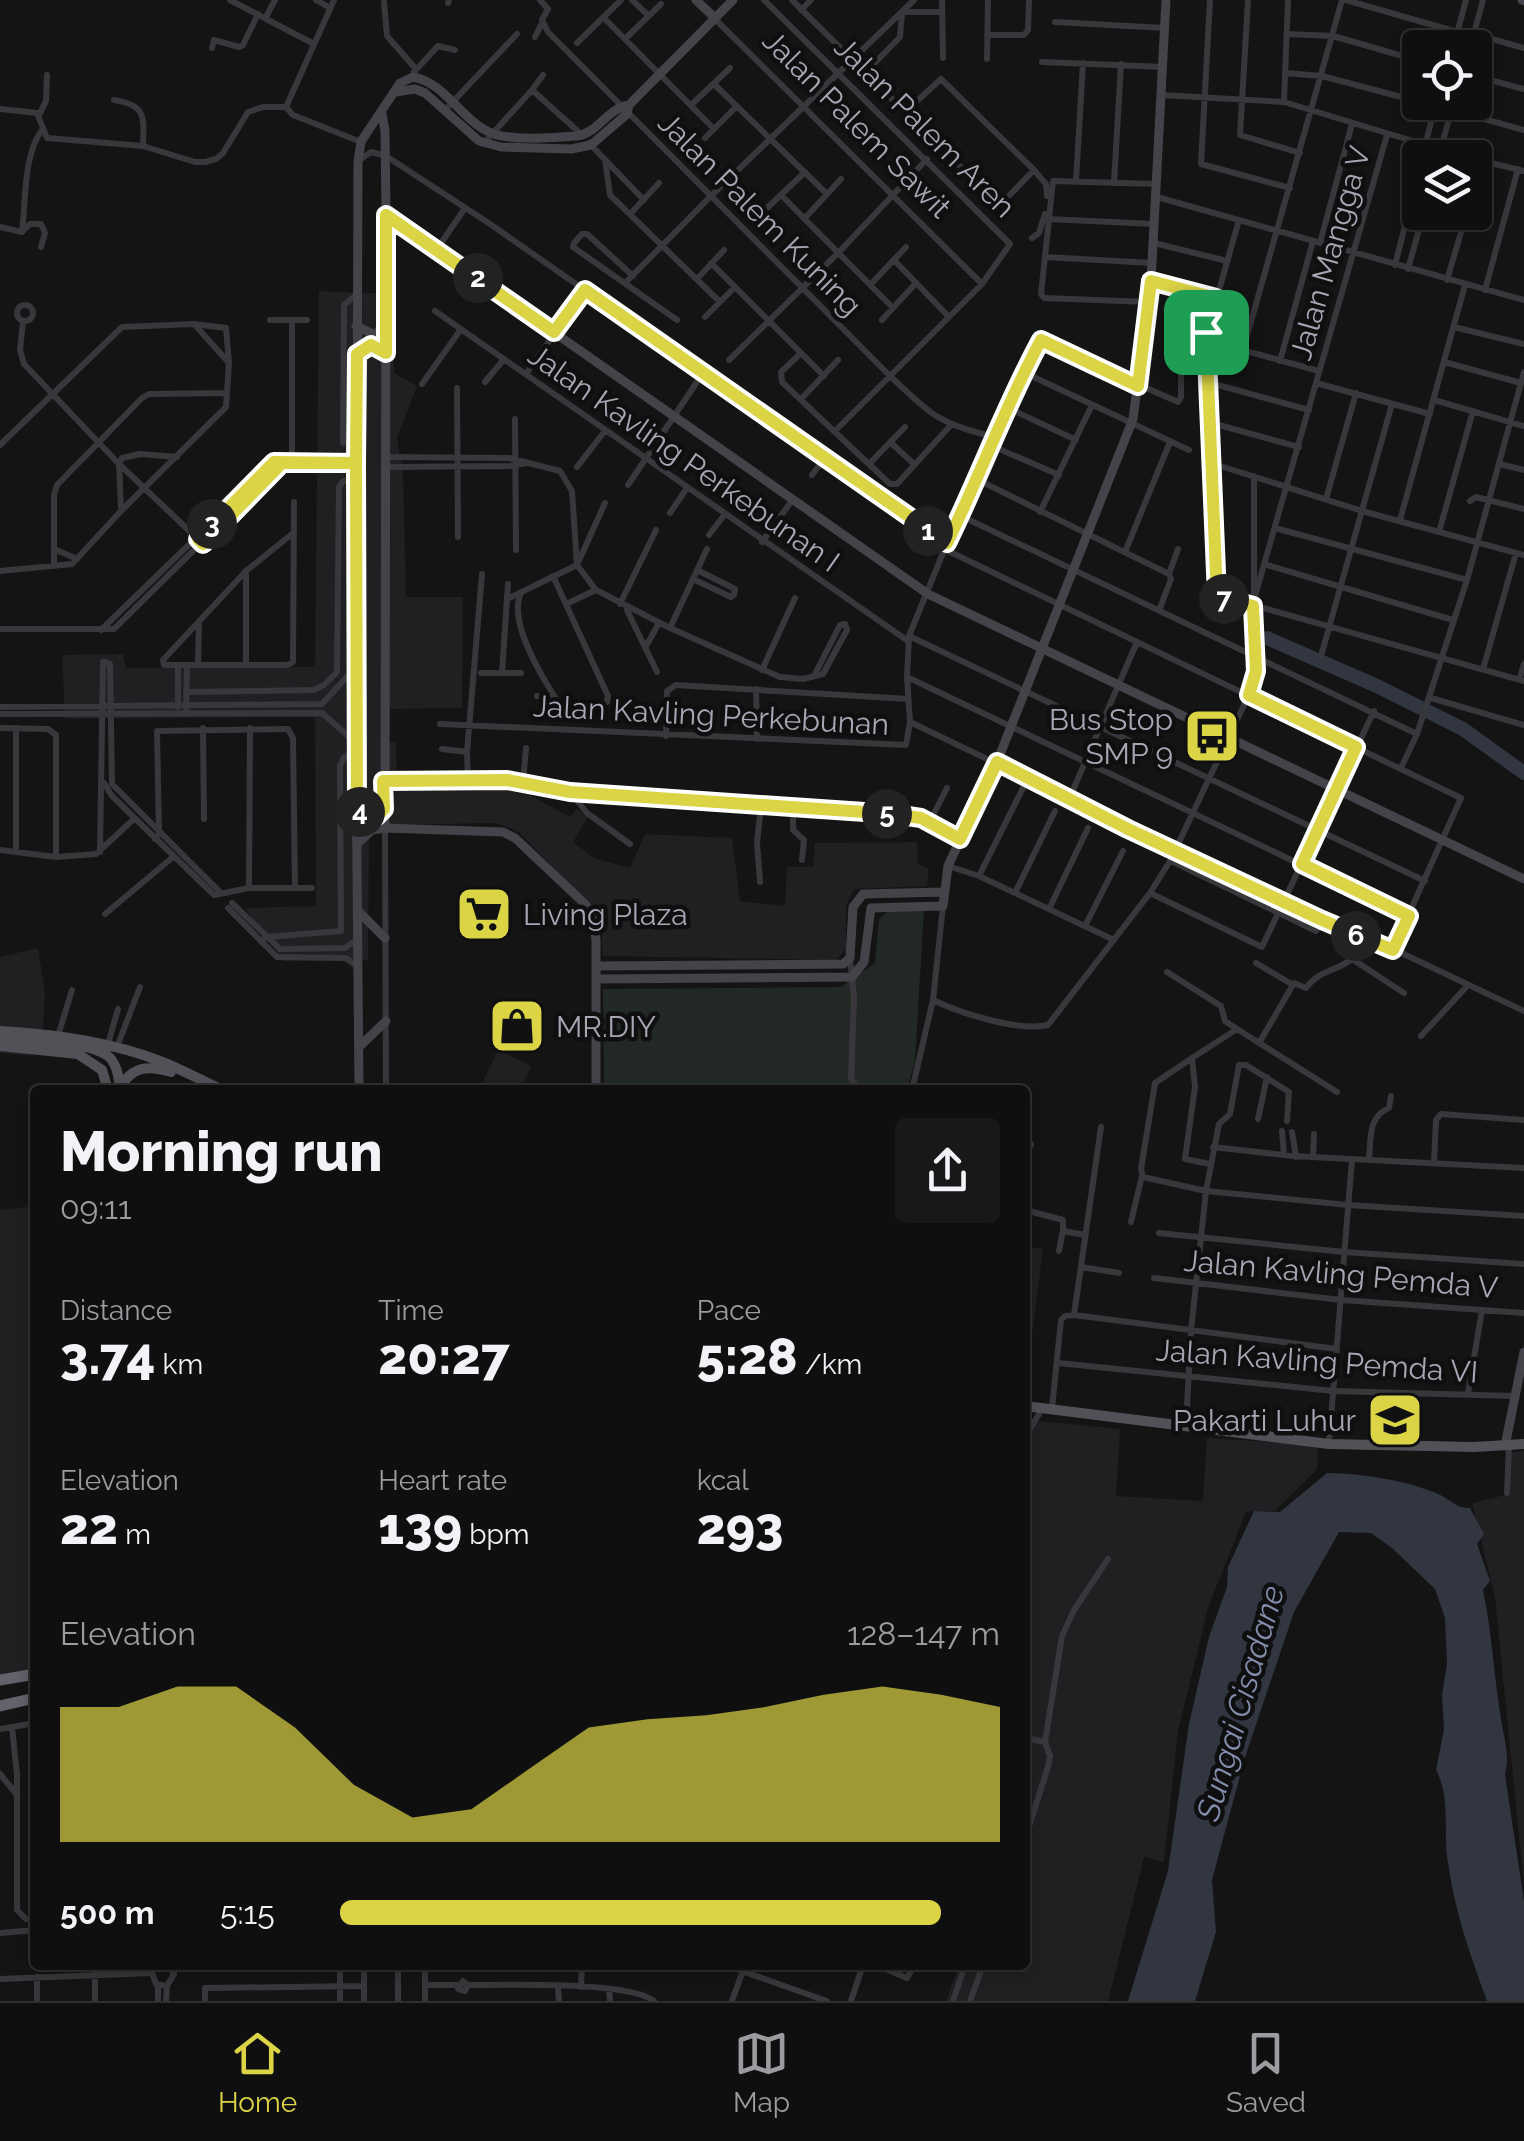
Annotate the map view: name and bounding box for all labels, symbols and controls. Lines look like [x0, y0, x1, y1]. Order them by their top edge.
street label: Jalan Palem Sawit [756, 23, 958, 225]
street label: Jalan Palem Aren [828, 30, 1022, 224]
map controls [1402, 30, 1492, 230]
button: locate [1402, 30, 1492, 120]
street label: Jalan Palem Kuning [651, 105, 869, 323]
button: layers [1402, 140, 1492, 230]
street label: Jalan Mangga V [1283, 142, 1377, 364]
pin: 2 [453, 253, 503, 303]
text: 2 [470, 261, 486, 294]
pin [1164, 290, 1249, 375]
icon: arrive [1179, 305, 1234, 360]
street label: Jalan Kavling Perkebunan I [522, 337, 846, 579]
pin: 3 [187, 499, 237, 549]
pin: 1 [903, 506, 953, 556]
text: 3 [204, 507, 220, 540]
text: 1 [921, 514, 935, 547]
pin: 7 [1199, 574, 1249, 624]
text: 7 [1216, 582, 1232, 615]
street label: Jalan Kavling Perkebunan [532, 688, 890, 742]
place label: Bus Stop SMP 9 [1049, 702, 1173, 771]
bus stop icon: Bus Stop SMP 9 [1182, 706, 1242, 766]
pin: 4 [335, 787, 385, 837]
pin: 5 [862, 789, 912, 839]
text: 4 [352, 795, 368, 828]
text: 5 [879, 797, 895, 830]
supermarket icon: Living Plaza [454, 884, 514, 944]
place label: Living Plaza [523, 897, 688, 932]
pin: 6 [1331, 911, 1381, 961]
text: 6 [1348, 919, 1365, 952]
shop icon: MR.DIY [487, 996, 547, 1056]
place label: MR.DIY [556, 1009, 656, 1044]
button: share [895, 1118, 1000, 1223]
text: Morning run [60, 1119, 383, 1184]
text: 09:11 [60, 1189, 132, 1226]
street label: Jalan Kavling Pemda V [1182, 1243, 1500, 1305]
text: Distance [60, 1294, 172, 1327]
text: Time [378, 1294, 444, 1327]
text: Pace [697, 1294, 761, 1327]
text: 3.74 [60, 1327, 155, 1386]
text: 20:27 [378, 1327, 510, 1386]
text: 5:28 [697, 1327, 798, 1386]
street label: Jalan Kavling Pemda VI [1155, 1332, 1479, 1390]
text: km [155, 1348, 203, 1381]
text: /km [798, 1348, 862, 1381]
school or university icon: Pakarti Luhur [1365, 1390, 1425, 1450]
place label: Pakarti Luhur [1173, 1403, 1356, 1438]
text: Elevation [60, 1464, 179, 1497]
text: Heart rate [378, 1464, 507, 1497]
text: kcal [697, 1464, 749, 1497]
text: 22 [60, 1497, 118, 1556]
text: 139 [378, 1497, 462, 1556]
text: 293 [697, 1497, 784, 1556]
text: m [118, 1518, 151, 1551]
text: bpm [462, 1518, 530, 1551]
water label: Sungai Cisadane [1188, 1581, 1291, 1826]
text: Elevation [60, 1615, 196, 1652]
text: 128–147 m [847, 1615, 1000, 1652]
text: 500 m [60, 1894, 155, 1931]
text: 5:15 [220, 1894, 275, 1931]
tab: Home [218, 2026, 297, 2119]
tab: Map [733, 2026, 790, 2119]
tab: Saved [1226, 2026, 1306, 2119]

